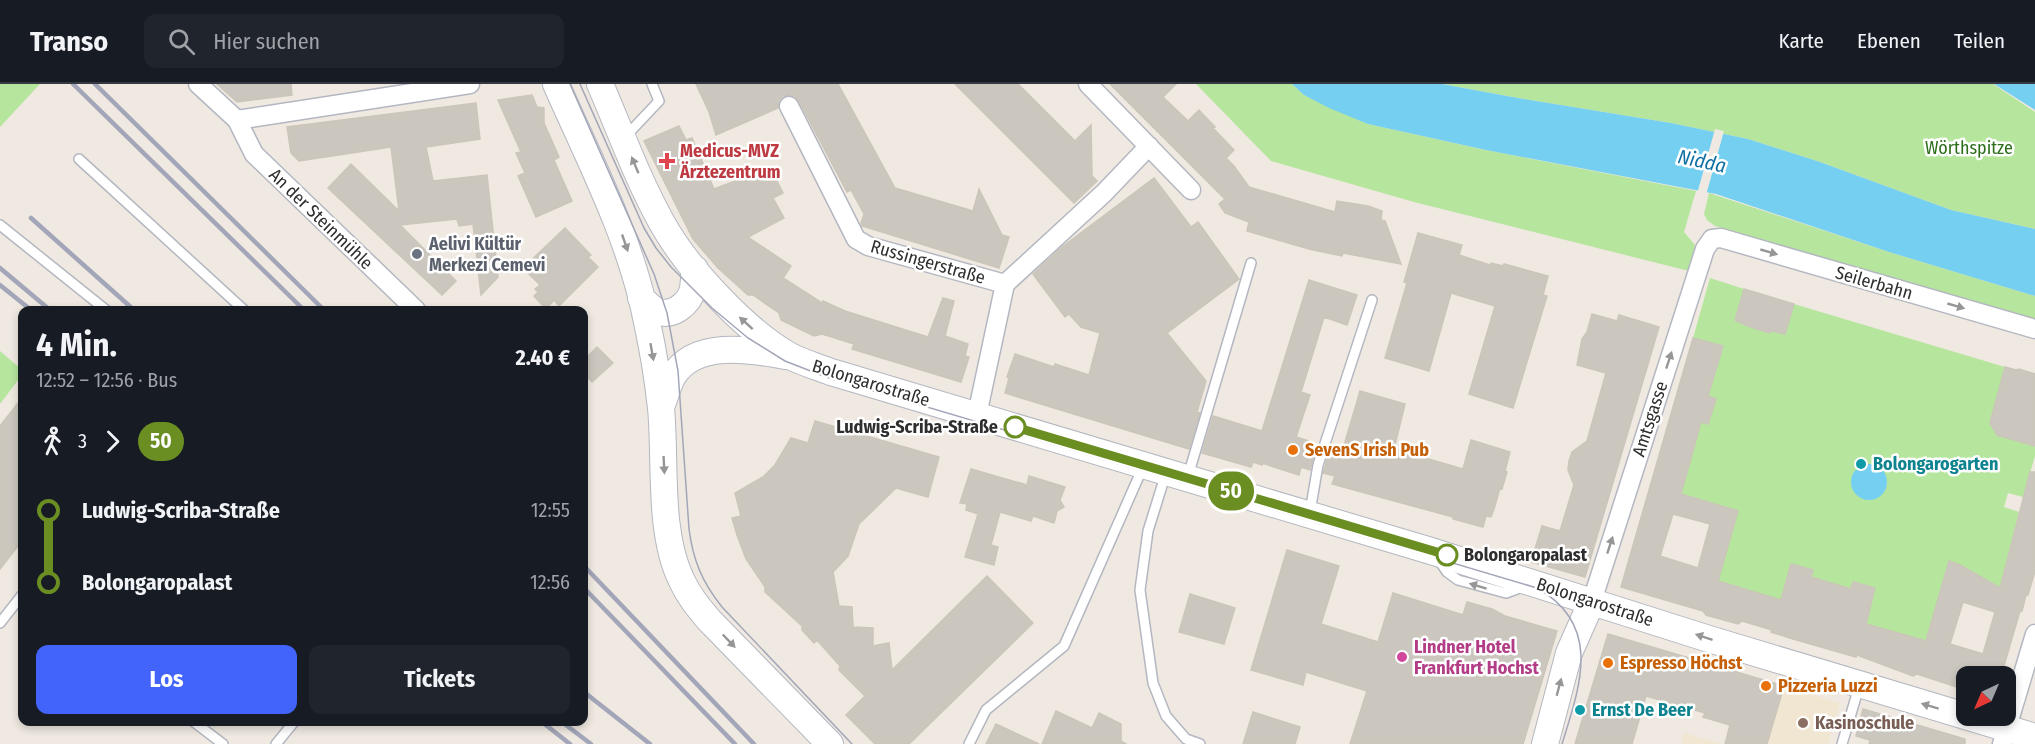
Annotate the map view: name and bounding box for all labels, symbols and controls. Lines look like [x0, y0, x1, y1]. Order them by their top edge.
search box [144, 14, 564, 68]
text: Transo [30, 25, 108, 58]
icon: search [165, 25, 198, 58]
text: Hier suchen [213, 28, 320, 55]
text: Karte [1778, 28, 1824, 54]
text: Ebenen [1857, 28, 1921, 54]
text: Teilen [1954, 28, 2005, 54]
park label: Wörthspitze [1925, 137, 2013, 159]
place label: Medicus-MVZ Ärztezentrum [679, 140, 781, 183]
water label: Nidda [1676, 144, 1728, 178]
marker: Medicus-MVZ Ärztezentrum [658, 152, 676, 170]
one-way arrow [630, 156, 639, 173]
street label: An der Steinmühle [264, 164, 378, 274]
place label: Aelivi Kültür Merkezi Cemevi [428, 233, 546, 276]
one-way arrow [620, 234, 630, 252]
street label: Russingerstraße [868, 235, 988, 289]
marker: Aelivi Kültür Merkezi Cemevi [410, 247, 424, 261]
one-way arrow [1760, 248, 1778, 257]
street label: Seilerbahn [1833, 261, 1915, 305]
one-way arrow [1948, 302, 1966, 311]
one-way arrow [739, 316, 753, 330]
text: 4 Min. [36, 325, 117, 365]
one-way arrow [648, 343, 657, 362]
text: 2.40 € [516, 344, 570, 371]
one-way arrow [1665, 351, 1675, 369]
street label: Bolongarostraße [810, 355, 933, 411]
text: 12:52 – 12:56 · Bus [36, 368, 177, 392]
street label: Amtsgasse [1628, 379, 1673, 459]
place label: Ludwig-Scriba-Straße [836, 416, 998, 438]
marker: Ludwig-Scriba-Straße [1004, 416, 1026, 438]
icon: walk [36, 425, 69, 458]
icon: forward [96, 425, 129, 458]
text: 50 [150, 428, 172, 454]
text: 3 [78, 429, 87, 453]
place label: SevenS Irish Pub [1305, 439, 1429, 461]
marker: SevenS Irish Pub [1286, 443, 1300, 457]
place label: Bolongarogarten [1873, 453, 1998, 475]
one-way arrow [660, 456, 669, 475]
marker: Bolongarogarten [1854, 457, 1868, 471]
line badge: 50 [1204, 472, 1258, 510]
text: 50 [1220, 478, 1242, 504]
text: Ludwig-Scriba-Straße [82, 497, 280, 524]
text: 12:55 [531, 498, 570, 522]
one-way arrow [1605, 536, 1615, 554]
marker: Bolongaropalast [1436, 544, 1458, 566]
place label: Bolongaropalast [1464, 544, 1588, 566]
text: Bolongaropalast [82, 569, 232, 596]
text: 12:56 [530, 570, 570, 594]
street label: Bolongarostraße [1534, 573, 1656, 631]
one-way arrow [1469, 581, 1487, 590]
one-way arrow [1695, 632, 1713, 641]
one-way arrow [722, 633, 736, 647]
place label: Lindner Hotel Frankfurt Hochst [1414, 636, 1539, 679]
button: Los [36, 645, 297, 714]
button: Tickets [309, 645, 570, 714]
marker: Lindner Hotel Frankfurt Hochst [1395, 650, 1409, 664]
place label: Espresso Höchst [1620, 652, 1743, 674]
marker: Espresso Höchst [1601, 656, 1615, 670]
north arrow [1956, 666, 2016, 726]
map controls [1956, 666, 2016, 726]
place label: Pizzeria Luzzi [1778, 675, 1878, 697]
one-way arrow [1555, 678, 1564, 696]
marker: Pizzeria Luzzi [1759, 679, 1773, 693]
place label: Ernst De Beer [1592, 699, 1693, 721]
one-way arrow [1921, 701, 1939, 710]
marker: Ernst De Beer [1573, 703, 1587, 717]
place label: Kasinoschule [1815, 712, 1914, 734]
marker: Kasinoschule [1796, 716, 1810, 730]

